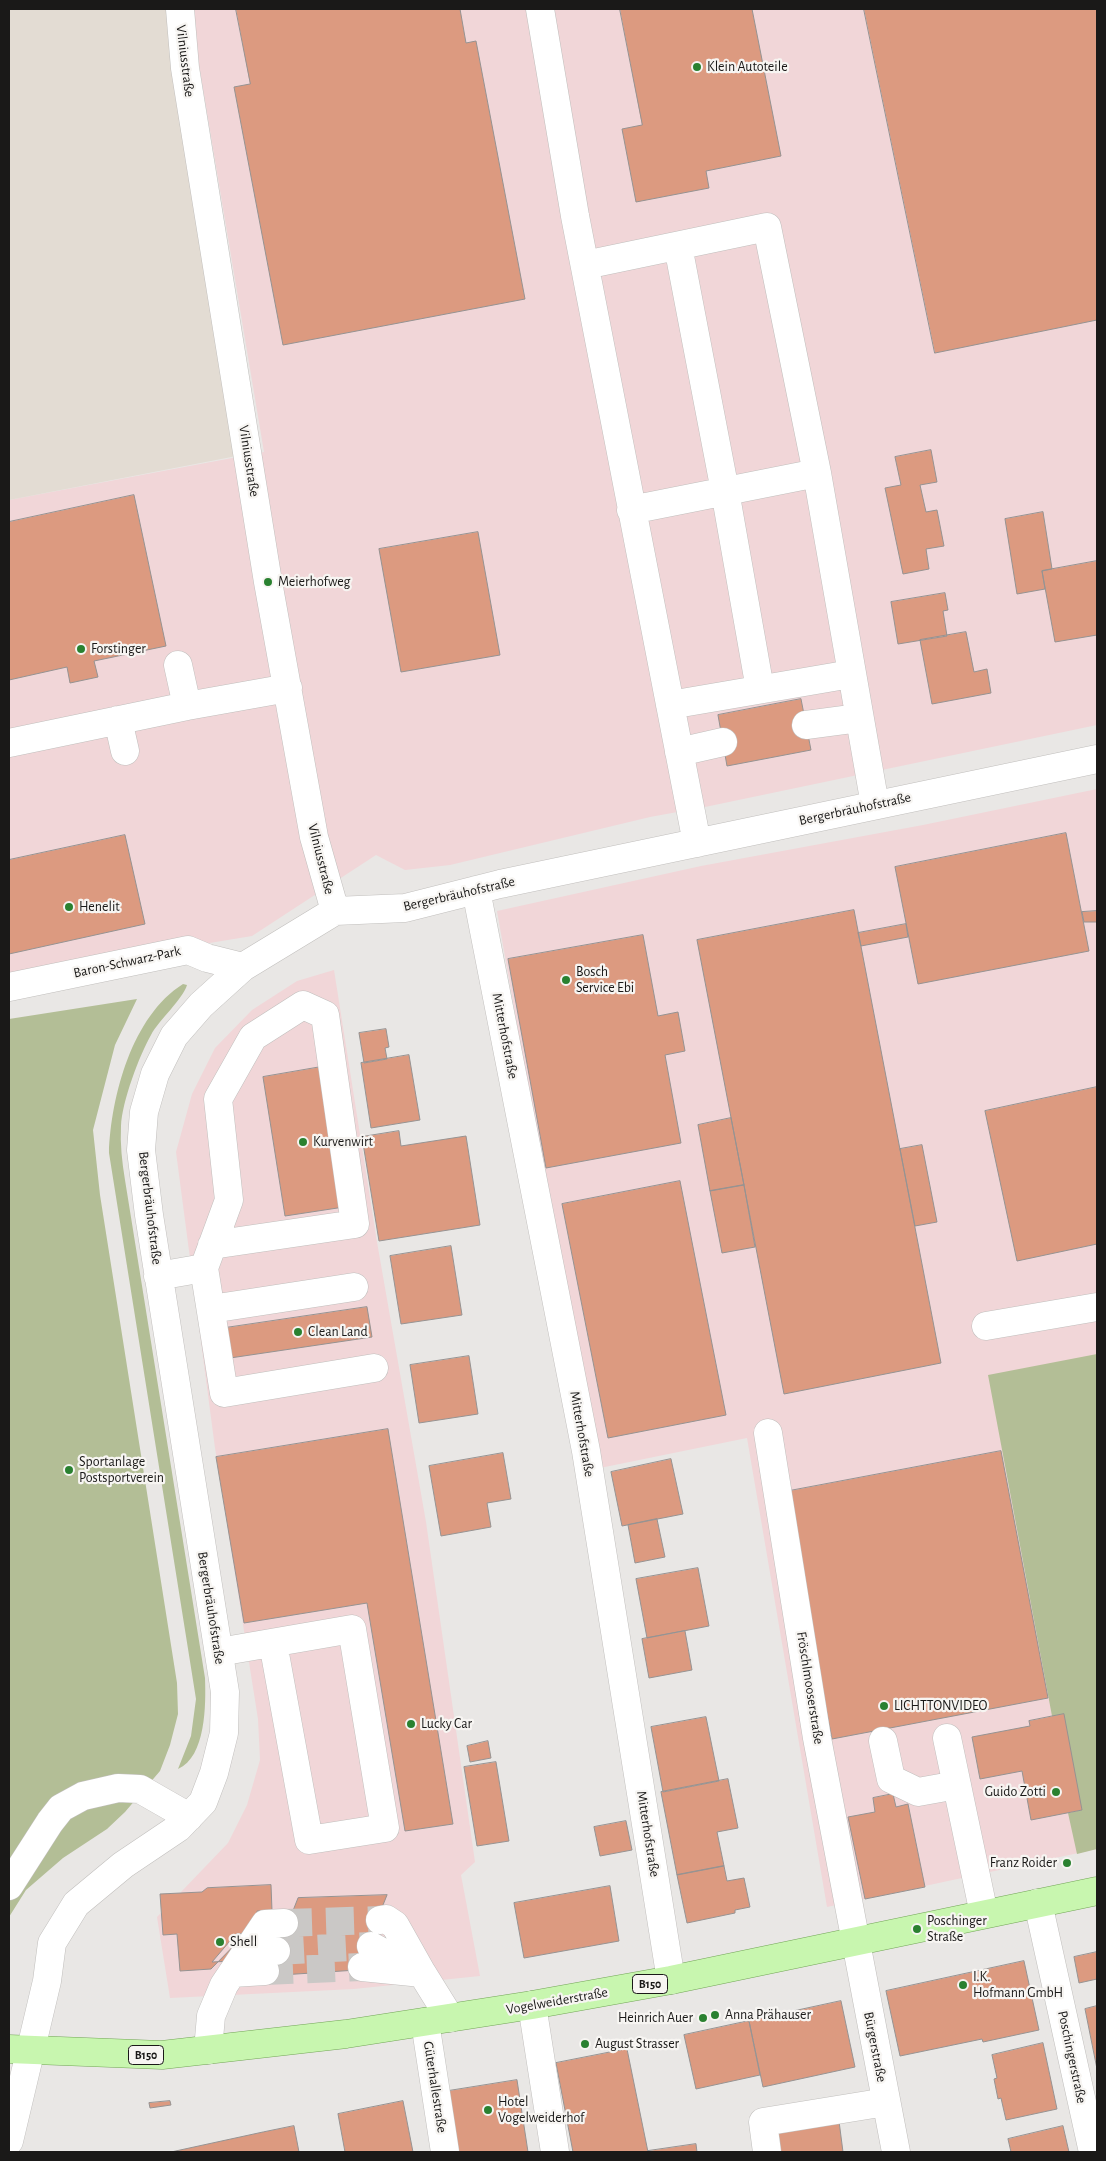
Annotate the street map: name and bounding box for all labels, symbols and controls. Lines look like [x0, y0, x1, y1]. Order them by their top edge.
street label: Vilniusstraße [172, 24, 198, 98]
place label: Klein Autoteile [707, 59, 788, 75]
marker: Klein Autoteile [691, 61, 703, 73]
street label: Vilniusstraße [235, 424, 263, 498]
place label: Meierhofweg [278, 574, 350, 590]
marker: Meierhofweg [262, 576, 274, 588]
place label: Forstinger [91, 641, 146, 657]
marker: Forstinger [75, 643, 87, 655]
street label: Bergerbräuhofstraße [797, 789, 913, 829]
street label: Vilniusstraße [304, 822, 338, 896]
street label: Bergerbräuhofstraße [402, 873, 516, 915]
place label: Henelit [79, 899, 120, 915]
marker: Henelit [63, 901, 75, 913]
street label: Baron-Schwarz-Park [72, 942, 182, 982]
place label: Bosch Service Ebi [576, 964, 634, 996]
marker: Bosch Service Ebi [560, 974, 572, 986]
street label: Mitterhofstraße [488, 992, 522, 1080]
place label: Kurvenwirt [313, 1134, 373, 1150]
marker: Kurvenwirt [297, 1136, 309, 1148]
street label: Bergerbräuhofstraße [135, 1150, 165, 1266]
place label: Clean Land [308, 1324, 368, 1340]
marker: Clean Land [292, 1326, 304, 1338]
street label: Mitterhofstraße [566, 1390, 598, 1478]
place label: Sportanlage Postsportverein [79, 1454, 164, 1486]
marker: Sportanlage Postsportverein [63, 1464, 75, 1476]
street label: Bergerbräuhofstraße [194, 1550, 228, 1666]
street label: Fröschlmooserstraße [793, 1630, 827, 1746]
place label: LICHTTONVIDEO [894, 1698, 987, 1714]
marker: LICHTTONVIDEO [878, 1700, 890, 1712]
place label: Lucky Car [421, 1716, 472, 1732]
marker: Lucky Car [405, 1718, 417, 1730]
place label: Guido Zotti [985, 1784, 1046, 1800]
marker: Guido Zotti [1050, 1786, 1062, 1798]
street label: Mitterhofstraße [633, 1790, 663, 1878]
place label: Franz Roider [990, 1855, 1057, 1871]
marker: Franz Roider [1061, 1857, 1073, 1869]
place label: Poschinger Straße [927, 1913, 987, 1945]
marker: Poschinger Straße [911, 1923, 923, 1935]
place label: Shell [230, 1934, 257, 1950]
marker: Shell [214, 1936, 226, 1948]
place label: I.K. Hofmann GmbH [973, 1969, 1063, 2001]
road number: B150 [632, 1975, 668, 1994]
marker: I.K. Hofmann GmbH [957, 1979, 969, 1991]
street label: Vogelweiderstraße [505, 1984, 609, 2018]
place label: Anna Prähauser [725, 2007, 811, 2023]
marker: Anna Prähauser [709, 2009, 721, 2021]
street label: Poschingerstraße [1054, 2009, 1090, 2105]
place label: Heinrich Auer [618, 2010, 693, 2026]
street label: Bürgerstraße [860, 2010, 890, 2084]
marker: Heinrich Auer [697, 2012, 709, 2024]
place label: August Strasser [595, 2036, 679, 2052]
marker: August Strasser [579, 2038, 591, 2050]
street label: Güterhallestraße [419, 2040, 451, 2134]
road number: B150 [128, 2046, 164, 2064]
place label: Hotel Vogelweiderhof [498, 2094, 584, 2126]
marker: Hotel Vogelweiderhof [482, 2104, 494, 2116]

